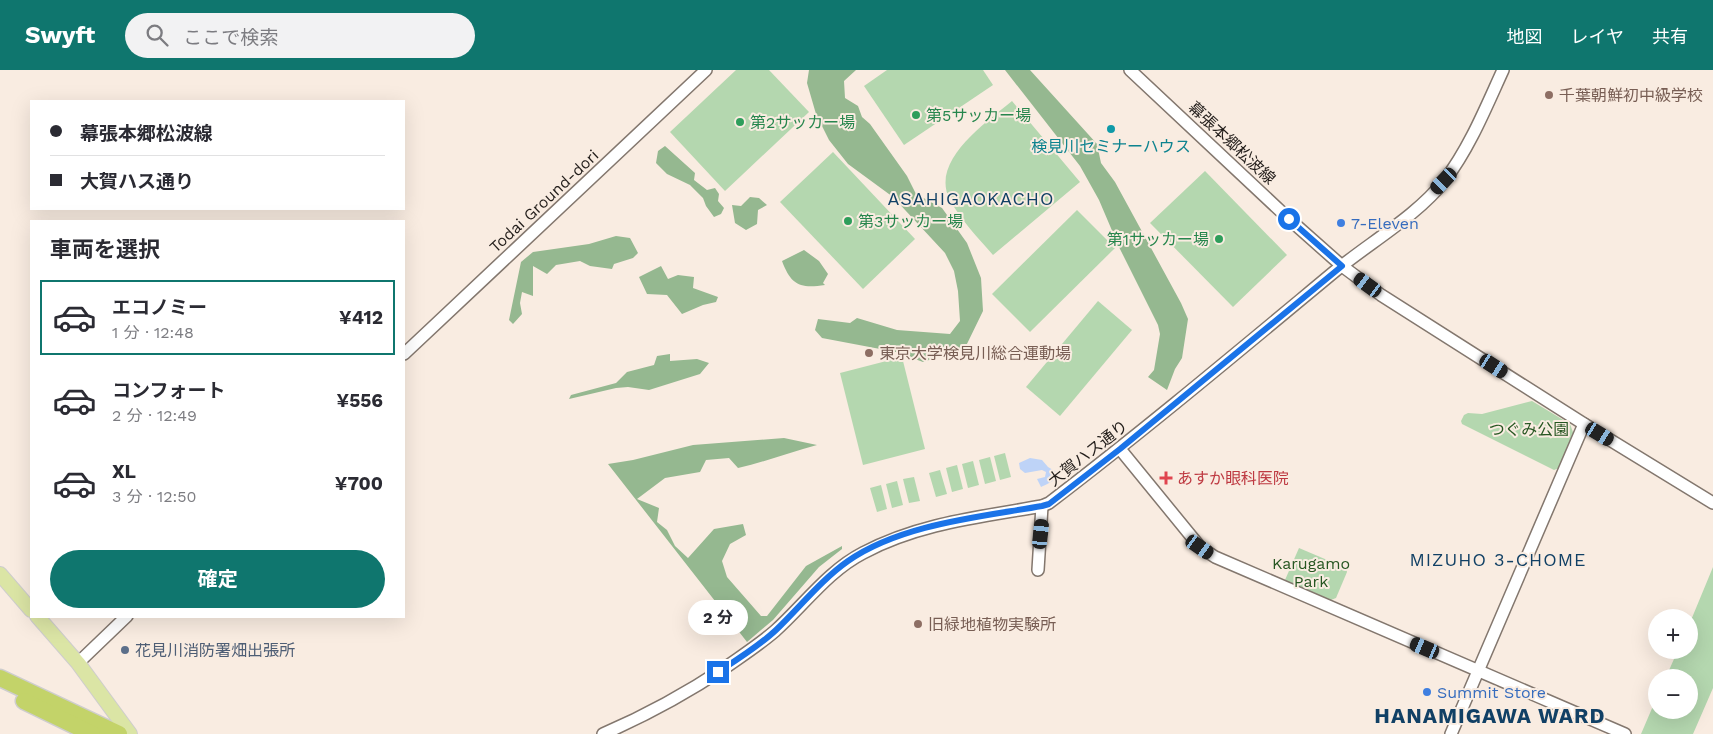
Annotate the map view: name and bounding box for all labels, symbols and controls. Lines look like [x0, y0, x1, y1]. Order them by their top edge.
search box [125, 13, 475, 58]
text: Swyft [25, 21, 95, 49]
icon: search [143, 21, 171, 49]
text: ここで検索 [183, 26, 278, 49]
text: 地図 [1507, 26, 1543, 47]
text: レイヤ [1571, 26, 1624, 47]
text: 共有 [1652, 26, 1688, 47]
place label: 千葉朝鮮初中級学校 [1559, 86, 1703, 105]
marker: 千葉朝鮮初中級学校 [1543, 89, 1555, 101]
street label: 幕張本郷松波線 [1185, 98, 1279, 188]
place label: 第5サッカー場 [926, 106, 1031, 125]
marker: 第5サッカー場 [910, 109, 922, 121]
place label: 第2サッカー場 [750, 113, 855, 132]
marker: 第2サッカー場 [734, 116, 746, 128]
text: 幕張本郷松波線 [80, 122, 213, 145]
marker: 検見川セミナーハウス [1105, 123, 1117, 135]
place label: 検見川セミナーハウス [1031, 137, 1191, 156]
street label: Todai Ground-dori [486, 146, 602, 256]
car [1428, 165, 1459, 197]
text: 大賀ハス通り [80, 170, 194, 193]
district label: ASAHIGAOKACHO [888, 188, 1054, 209]
route start [1278, 208, 1300, 230]
place label: 第3サッカー場 [858, 212, 963, 231]
place label: 7-Eleven [1351, 214, 1419, 233]
marker: 第3サッカー場 [842, 215, 854, 227]
marker: 7-Eleven [1335, 217, 1347, 229]
place label: 第1サッカー場 [1107, 230, 1209, 249]
marker: 第1サッカー場 [1213, 233, 1225, 245]
text: 車両を選択 [50, 237, 160, 262]
car [1351, 270, 1384, 300]
icon: car [52, 295, 97, 340]
text: エコノミー [112, 296, 207, 319]
text: ¥412 [339, 306, 383, 329]
text: 1 分 · 12:48 [112, 323, 194, 342]
place label: 東京大学検見川総合運動場 [879, 344, 1071, 363]
marker: 東京大学検見川総合運動場 [863, 347, 875, 359]
car [1477, 352, 1510, 380]
icon: car [52, 378, 97, 423]
text: コンフォート [112, 379, 225, 402]
text: ¥556 [336, 389, 383, 412]
text: 2 分 · 12:49 [112, 406, 197, 425]
street label: 大賀ハス通り [1044, 416, 1132, 490]
park label: つぐみ公園 [1489, 420, 1569, 439]
car [1583, 420, 1616, 448]
text: XL [112, 460, 136, 483]
icon: car [52, 461, 97, 506]
place label: あすか眼科医院 [1177, 469, 1289, 488]
marker: あすか眼科医院 [1159, 471, 1173, 485]
text: ¥700 [335, 472, 383, 495]
text: 3 分 · 12:50 [112, 487, 197, 506]
car [1031, 518, 1050, 550]
car [1183, 532, 1216, 562]
district label: MIZUHO 3-CHOME [1409, 549, 1587, 570]
button: 確定 [50, 550, 385, 608]
park label: Karugamo Park [1272, 554, 1350, 591]
callout: 2 分 [688, 600, 748, 634]
text: 2 分 [703, 608, 733, 627]
map controls [1648, 609, 1698, 719]
button: + [1648, 609, 1698, 659]
place label: 旧緑地植物実験所 [928, 615, 1056, 634]
marker: 旧緑地植物実験所 [912, 618, 924, 630]
car [1408, 635, 1441, 661]
place label: 花見川消防署畑出張所 [135, 641, 295, 660]
marker: 花見川消防署畑出張所 [119, 644, 131, 656]
route end [707, 661, 729, 683]
button: − [1648, 669, 1698, 719]
place label: Summit Store [1437, 683, 1546, 702]
marker: Summit Store [1421, 686, 1433, 698]
district label: HANAMIGAWA WARD [1374, 703, 1606, 728]

